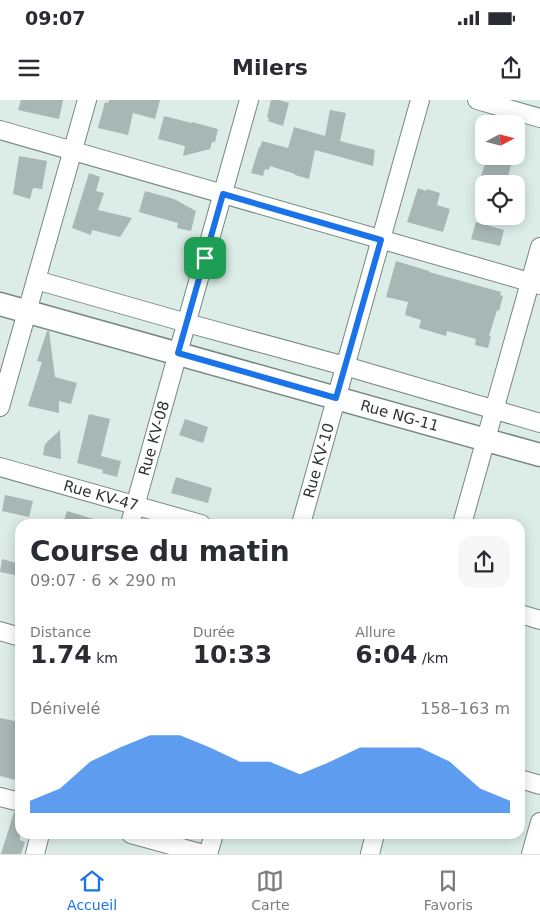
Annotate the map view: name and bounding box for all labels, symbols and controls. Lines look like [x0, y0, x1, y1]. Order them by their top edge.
text: 09:07 [25, 7, 85, 29]
icon: menu [15, 54, 43, 82]
icon: share [497, 54, 525, 82]
text: Milers [232, 55, 308, 80]
north arrow [475, 115, 525, 165]
map controls [475, 115, 525, 225]
button: locate [475, 175, 525, 225]
pin [184, 237, 226, 279]
icon: arrive [191, 244, 219, 272]
street label: Rue NG-11 [358, 396, 441, 435]
street label: Rue KV-08 [135, 399, 173, 478]
street label: Rue KV-10 [300, 421, 338, 500]
street label: Rue KV-47 [62, 476, 141, 515]
text: Course du matin [30, 535, 290, 568]
button: share [458, 536, 510, 588]
text: 09:07 · 6 × 290 m [30, 571, 176, 590]
text: Distance [30, 624, 91, 640]
text: Durée [193, 624, 235, 640]
text: Allure [355, 624, 396, 640]
text: 1.74 [30, 640, 92, 669]
text: 10:33 [193, 640, 272, 669]
text: 6:04 [355, 640, 418, 669]
text: km [92, 650, 118, 666]
text: /km [418, 650, 448, 666]
text: Dénivelé [30, 699, 100, 718]
text: 158–163 m [420, 699, 510, 718]
tab: Accueil [67, 867, 117, 913]
tab: Carte [251, 867, 290, 913]
tab: Favoris [424, 867, 473, 913]

